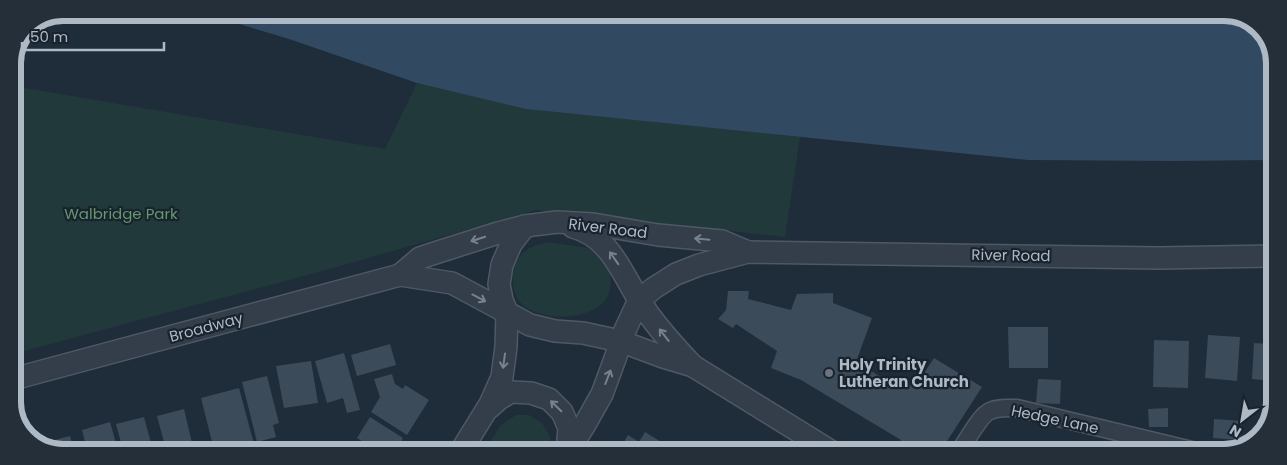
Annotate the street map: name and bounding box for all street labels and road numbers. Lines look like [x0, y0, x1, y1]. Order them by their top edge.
street label: River Road [567, 213, 649, 243]
street label: River Road [971, 244, 1051, 266]
street label: Broadway [167, 307, 246, 347]
street label: Hedge Lane [1009, 399, 1101, 439]

